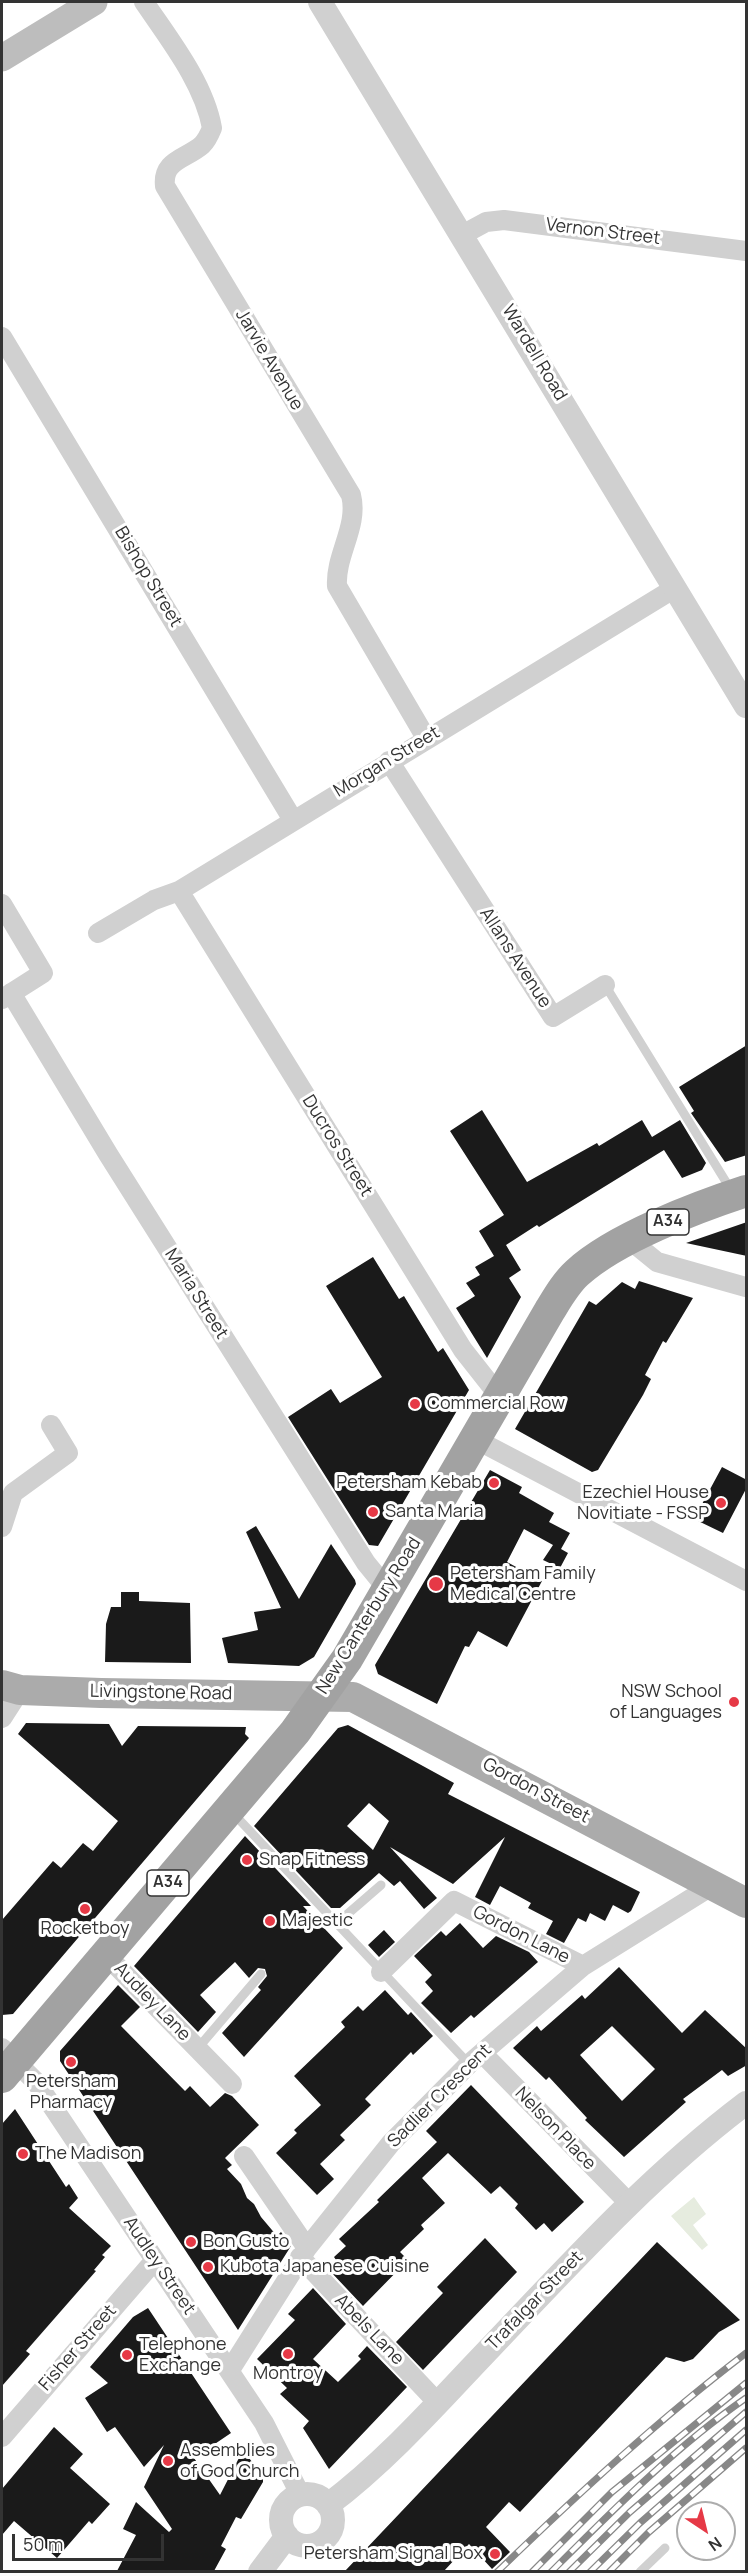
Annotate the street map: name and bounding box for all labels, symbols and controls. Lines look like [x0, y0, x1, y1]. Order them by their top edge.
street label: Vernon Street [544, 214, 662, 250]
street label: Wardell Road [497, 301, 571, 405]
street label: Jarvie Avenue [230, 306, 308, 414]
street label: Bishop Street [110, 523, 186, 631]
street label: Morgan Street [330, 722, 444, 802]
street label: Allans Avenue [475, 904, 555, 1012]
street label: Ducros Street [297, 1091, 377, 1201]
road number: A34 [647, 1209, 689, 1235]
street label: Maria Street [160, 1245, 232, 1343]
place label: Commercial Row [427, 1393, 565, 1415]
marker: Commercial Row [408, 1397, 422, 1411]
place label: Petersham Kebab [336, 1472, 482, 1494]
marker: Petersham Kebab [487, 1476, 501, 1490]
place label: Ezechiel House Novitiate - FSSP [577, 1482, 709, 1524]
marker: Ezechiel House Novitiate - FSSP [714, 1496, 728, 1510]
place label: Santa Maria [385, 1501, 483, 1523]
marker: Santa Maria [366, 1505, 380, 1519]
street label: New Canterbury Road [312, 1534, 426, 1698]
place label: Petersham Family Medical Centre [450, 1563, 596, 1606]
marker: Petersham Family Medical Centre [427, 1575, 445, 1593]
street label: Livingstone Road [90, 1681, 232, 1705]
place label: NSW School of Languages [610, 1681, 722, 1724]
marker: NSW School of Languages [727, 1695, 741, 1709]
street label: Gordon Street [479, 1754, 593, 1828]
place label: Snap Fitness [259, 1849, 366, 1871]
marker: Snap Fitness [240, 1853, 254, 1867]
road number: A34 [147, 1870, 189, 1896]
street label: Gordon Lane [469, 1901, 573, 1969]
marker: Rocketboy [78, 1902, 92, 1916]
place label: Majestic [282, 1910, 353, 1932]
marker: Majestic [263, 1914, 277, 1928]
place label: Rocketboy [41, 1918, 129, 1940]
street label: Audley Lane [109, 1958, 195, 2046]
street label: Sadlier Crescent [384, 2040, 496, 2152]
marker: Petersham Pharmacy [64, 2055, 78, 2069]
place label: Petersham Pharmacy [26, 2071, 116, 2114]
street label: Nelson Place [510, 2083, 600, 2175]
place label: The Madison [35, 2143, 141, 2165]
marker: The Madison [16, 2147, 30, 2161]
street label: Audley Street [118, 2213, 200, 2319]
place label: Bon Gusto [203, 2231, 289, 2253]
marker: Bon Gusto [184, 2235, 198, 2249]
street label: Trafalgar Street [482, 2247, 588, 2355]
place label: Kubota Japanese Cuisine [220, 2256, 429, 2278]
marker: Kubota Japanese Cuisine [201, 2260, 215, 2274]
street label: Abels Lane [330, 2290, 408, 2370]
street label: Fisher Street [35, 2301, 121, 2395]
place label: Telephone Exchange [139, 2334, 226, 2376]
marker: Montroy [281, 2347, 295, 2361]
marker: Telephone Exchange [120, 2348, 134, 2362]
place label: Montroy [253, 2363, 323, 2385]
place label: Assemblies of God Church [180, 2440, 299, 2482]
marker: Assemblies of God Church [161, 2454, 175, 2468]
north arrow [676, 2501, 736, 2561]
scale bar [15, 2522, 166, 2560]
text: 50 m [23, 2532, 63, 2556]
text: N [704, 2532, 726, 2556]
place label: Petersham Signal Box [304, 2543, 483, 2565]
marker: Petersham Signal Box [488, 2547, 502, 2561]

